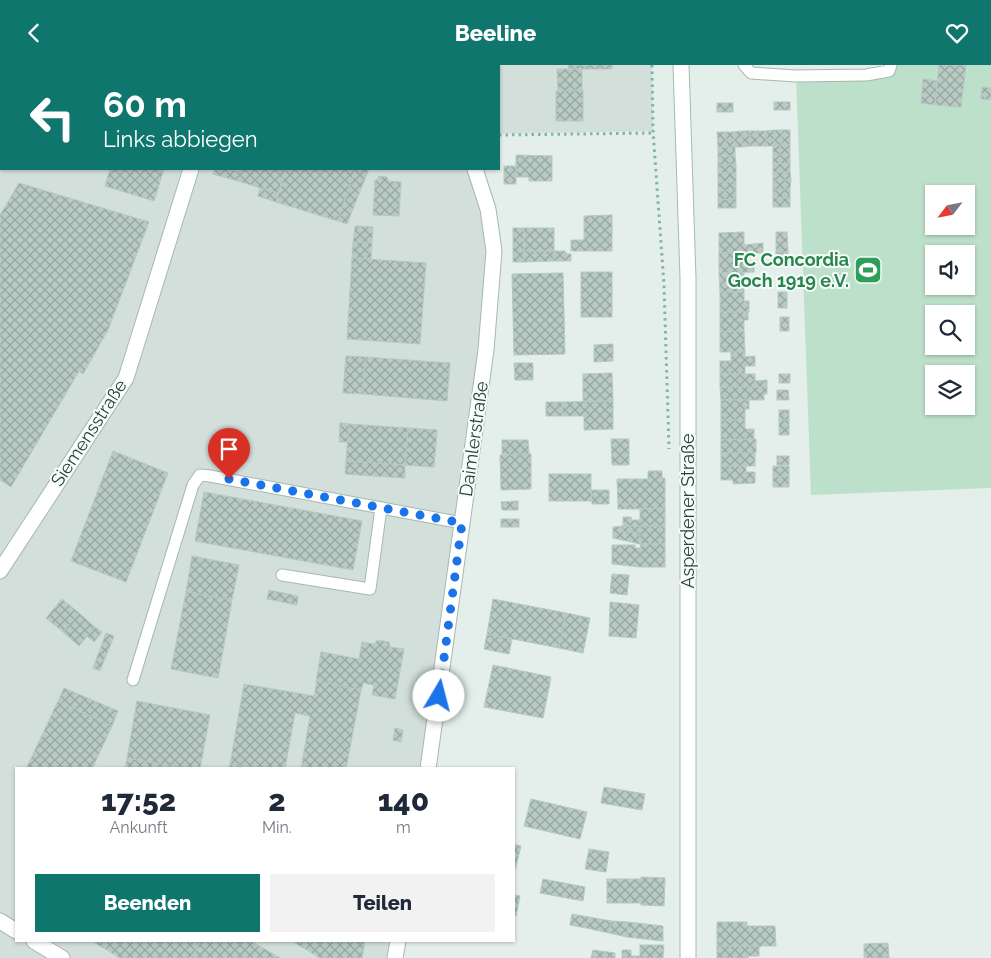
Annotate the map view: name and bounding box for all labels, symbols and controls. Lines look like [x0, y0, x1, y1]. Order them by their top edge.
icon: back [20, 19, 48, 47]
icon: heart [943, 19, 971, 47]
text: Beeline [455, 20, 536, 46]
text: 60 m [103, 84, 187, 125]
icon: left [20, 85, 85, 150]
text: Links abbiegen [103, 126, 258, 152]
north arrow [925, 185, 975, 235]
map controls [925, 185, 975, 415]
button: sound [925, 245, 975, 295]
place label: FC Concordia Goch 1919 e.V. [728, 249, 849, 291]
sports icon: FC Concordia Goch 1919 e.V. [853, 255, 883, 285]
button: search [925, 305, 975, 355]
button: layers [925, 365, 975, 415]
street label: Siemensstraße [46, 375, 131, 490]
street label: Daimlerstraße [455, 380, 492, 498]
pin [208, 428, 250, 479]
street label: Asperdener Straße [677, 433, 698, 589]
icon: arrive [215, 435, 243, 463]
position arrow [412, 669, 464, 721]
text: 17:52 [101, 783, 176, 818]
text: 2 [268, 783, 286, 818]
text: 140 [378, 783, 429, 818]
text: Ankunft [109, 818, 168, 837]
text: Min. [262, 818, 292, 837]
text: m [396, 818, 411, 837]
button: Beenden [35, 874, 260, 932]
button: Teilen [270, 874, 495, 932]

